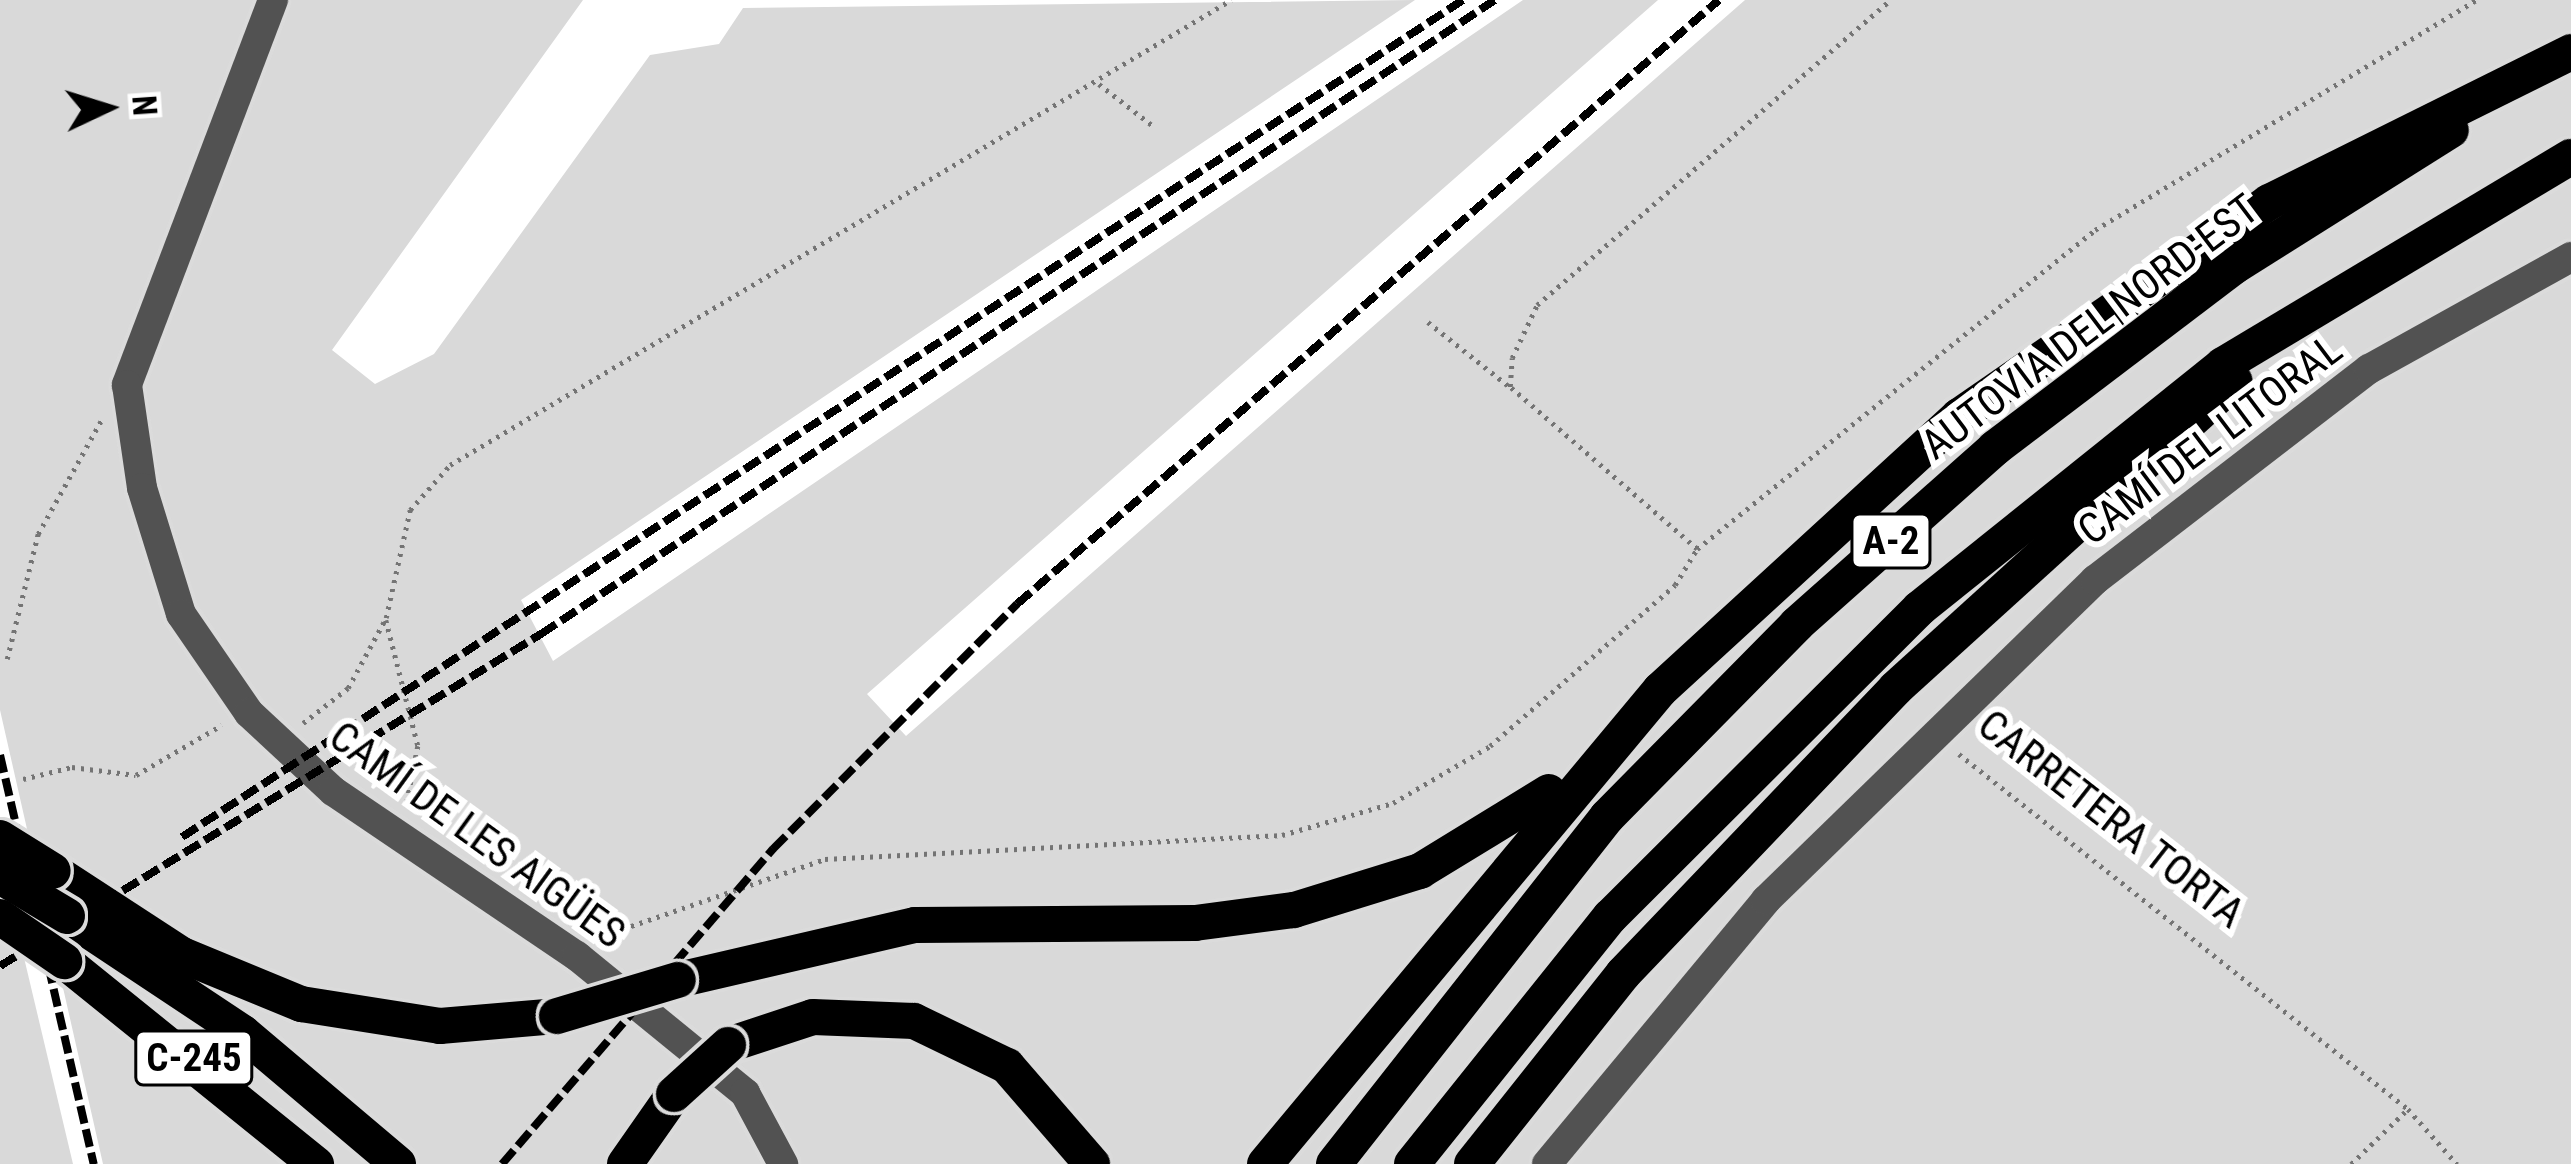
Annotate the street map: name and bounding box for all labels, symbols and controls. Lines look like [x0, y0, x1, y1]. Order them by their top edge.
north arrow [48, 48, 168, 168]
text: N [124, 94, 165, 117]
street label: AUTOVIA DEL NORD-EST [1912, 184, 2268, 470]
street label: CAMÍ DEL LITORAL [2068, 324, 2352, 556]
road number: A-2 [1849, 508, 1933, 574]
street label: CARRETERA TORTA [1968, 699, 2254, 939]
street label: CAMÍ DE LES AIGÜES [320, 711, 634, 959]
road number: C-245 [134, 1025, 254, 1091]

